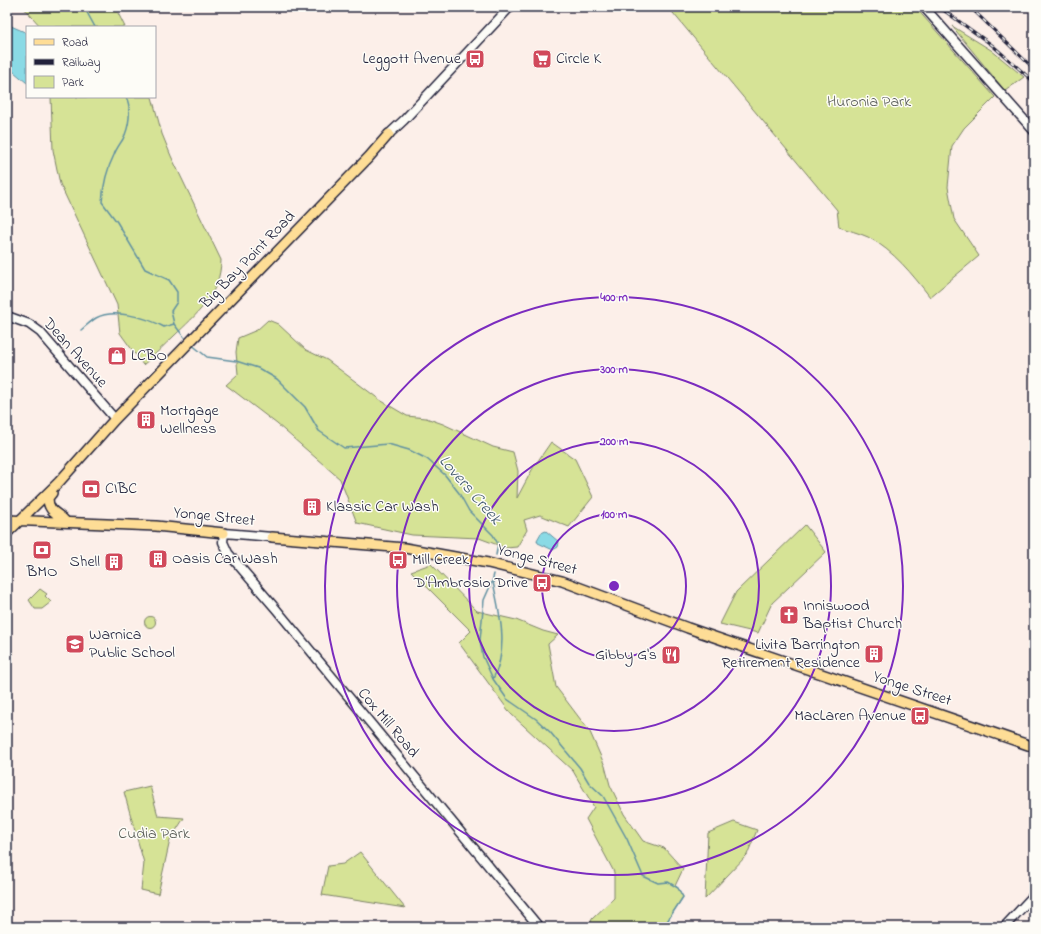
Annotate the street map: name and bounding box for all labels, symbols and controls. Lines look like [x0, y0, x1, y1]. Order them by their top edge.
legend [26, 26, 156, 98]
text: Road [62, 34, 88, 52]
place label: Leggott Avenue [363, 47, 462, 71]
place label: Circle K [556, 47, 602, 71]
bus stop icon: Leggott Avenue [464, 48, 486, 70]
supermarket icon: Circle K [531, 48, 553, 70]
text: Railway [62, 54, 101, 73]
text: Park [62, 74, 84, 92]
park label: Huronia Park [827, 90, 912, 114]
street label: Big Bay Point Road [194, 205, 301, 315]
text: 400 m [599, 289, 628, 307]
street label: Dean Avenue [36, 312, 114, 394]
place label: LCBO [131, 344, 167, 368]
shop icon: LCBO [106, 345, 128, 367]
text: 300 m [599, 361, 629, 379]
place label: Mortgage Wellness [160, 399, 219, 441]
building icon: Mortgage Wellness [135, 409, 157, 431]
text: 200 m [599, 433, 629, 451]
water label: Lovers Creek [433, 450, 508, 532]
place label: CIBC [105, 477, 137, 501]
bank icon: CIBC [80, 478, 102, 500]
place label: Klassic Car Wash [326, 495, 439, 519]
building icon: Klassic Car Wash [301, 496, 323, 518]
street label: Yonge Street [172, 501, 257, 533]
text: 100 m [601, 506, 628, 524]
street label: Yonge Street [494, 538, 580, 582]
bank icon: BMO [31, 539, 53, 561]
place label: Oasis Car Wash [172, 547, 278, 571]
building icon: Oasis Car Wash [147, 548, 169, 570]
place label: Mill Creek [412, 548, 470, 572]
bus stop icon: Mill Creek [387, 549, 409, 571]
place label: Shell [70, 550, 100, 574]
building icon: Shell [103, 551, 125, 573]
place label: BMO [26, 560, 58, 584]
place label: D'Ambrosio Drive [413, 571, 529, 595]
bus stop icon: D'Ambrosio Drive [531, 572, 553, 594]
centre of rings [607, 579, 621, 593]
place label: Inniswood Baptist Church [802, 594, 902, 636]
church icon: Inniswood Baptist Church [778, 604, 800, 626]
place label: Warnica Public School [89, 623, 175, 665]
school or university icon: Warnica Public School [64, 633, 86, 655]
place label: Livita Barrington Retirement Residence [721, 633, 861, 675]
place label: Gibby G's [595, 643, 657, 667]
building icon: Livita Barrington Retirement Residence [863, 643, 885, 665]
restaurant icon: Gibby G's [660, 644, 682, 666]
street label: Yonge Street [869, 665, 955, 713]
street label: Cox Mill Road [351, 683, 425, 763]
place label: MacLaren Avenue [794, 704, 907, 728]
bus stop icon: MacLaren Avenue [909, 705, 931, 727]
park label: Cudia Park [118, 822, 191, 846]

